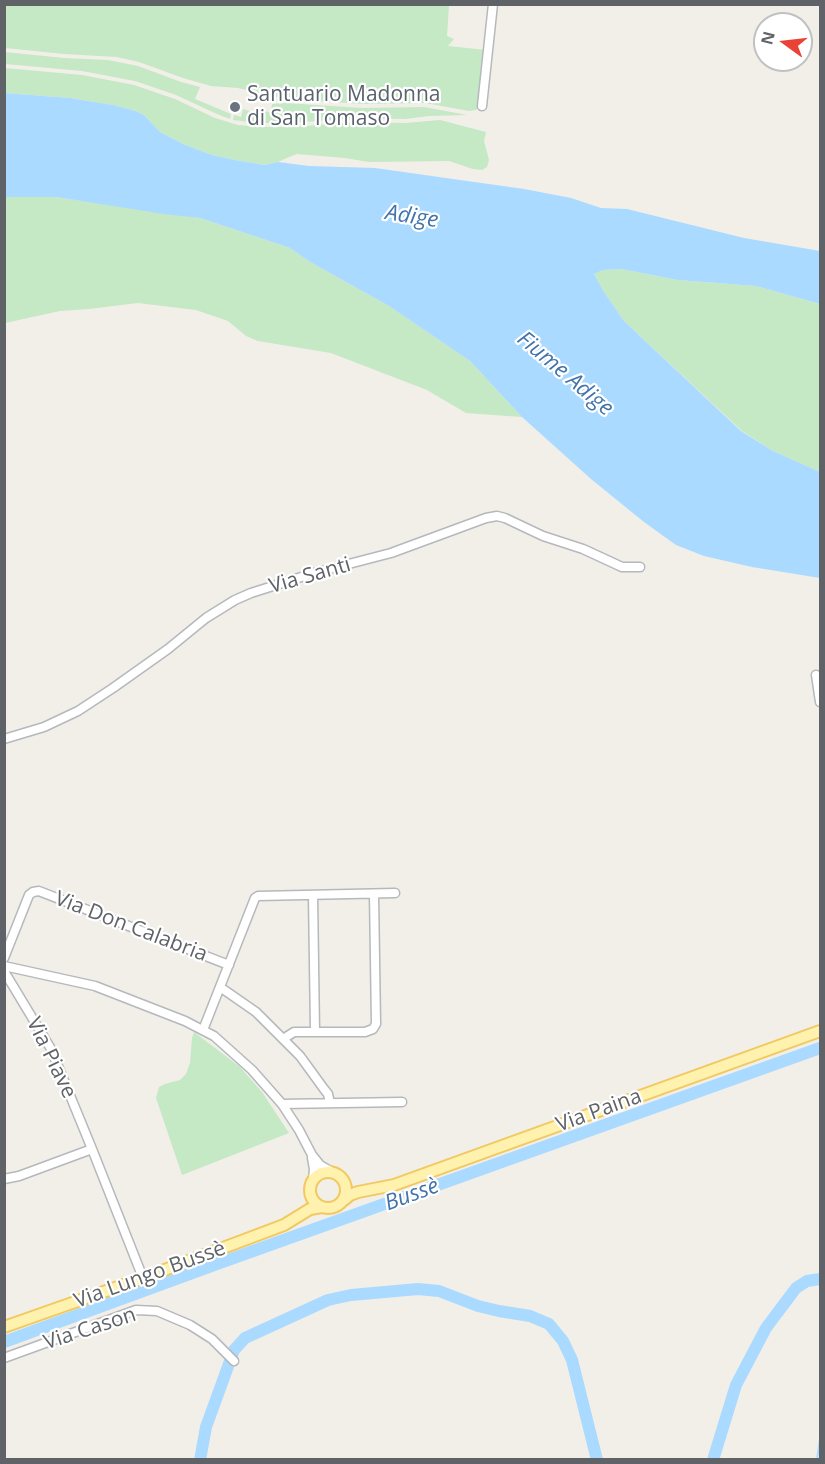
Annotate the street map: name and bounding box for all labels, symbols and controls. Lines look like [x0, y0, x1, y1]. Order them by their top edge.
north arrow [753, 12, 813, 72]
text: N [755, 29, 780, 47]
place label: Santuario Madonna di San Tomaso [247, 82, 441, 132]
marker: Santuario Madonna di San Tomaso [228, 100, 242, 114]
water label: Adige [384, 200, 440, 234]
water label: Fiume Adige [511, 326, 619, 422]
street label: Via Santi [266, 552, 354, 600]
street label: Via Don Calabria [51, 886, 211, 968]
street label: Via Piave [21, 1013, 81, 1103]
street label: Via Paina [553, 1084, 645, 1138]
water label: Bussè [381, 1173, 443, 1217]
street label: Via Lungo Bussè [71, 1236, 229, 1314]
street label: Via Cason [41, 1302, 139, 1356]

